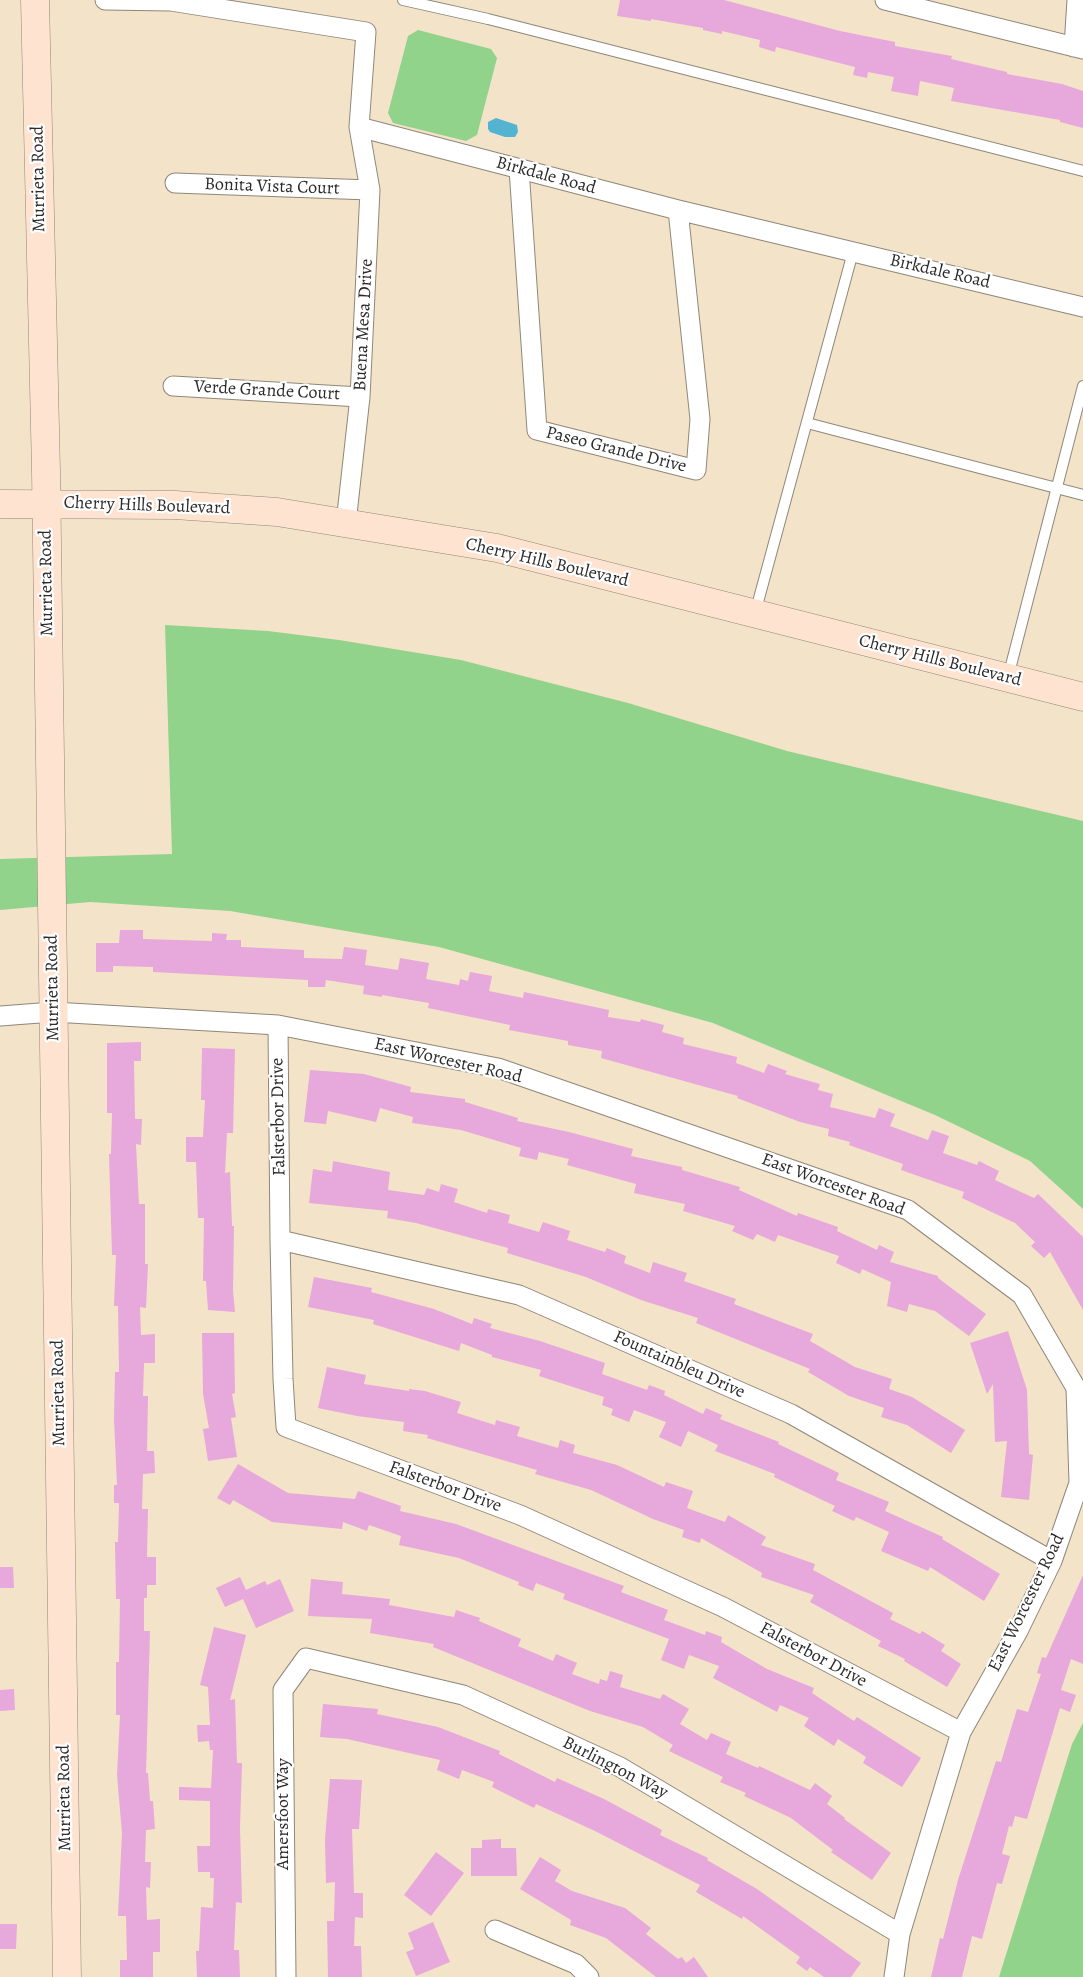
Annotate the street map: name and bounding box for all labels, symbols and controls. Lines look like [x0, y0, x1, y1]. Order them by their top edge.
street label: Murrieta Road [27, 125, 51, 233]
street label: Birkdale Road [494, 152, 598, 200]
street label: Bonita Vista Court [204, 174, 340, 200]
street label: Birkdale Road [888, 250, 992, 294]
street label: Buena Mesa Drive [350, 258, 378, 392]
street label: Verde Grande Court [194, 376, 340, 406]
street label: Paseo Grande Drive [543, 422, 689, 478]
street label: Cherry Hills Boulevard [63, 492, 231, 520]
street label: Murrieta Road [35, 529, 59, 637]
street label: Cherry Hills Boulevard [463, 534, 631, 592]
street label: Cherry Hills Boulevard [856, 630, 1024, 692]
street label: Murrieta Road [41, 934, 65, 1042]
street label: East Worcester Road [372, 1033, 524, 1089]
street label: Falsterbor Drive [267, 1058, 291, 1176]
street label: East Worcester Road [758, 1149, 908, 1221]
street label: Fountainbleu Drive [610, 1326, 748, 1404]
street label: Murrieta Road [47, 1339, 71, 1447]
street label: Falsterbor Drive [386, 1457, 504, 1517]
street label: East Worcester Road [984, 1530, 1070, 1676]
street label: Falsterbor Drive [756, 1618, 870, 1692]
street label: Burlington Way [559, 1732, 671, 1804]
street label: Murrieta Road [53, 1744, 77, 1852]
street label: Amersfoot Way [273, 1758, 295, 1870]

